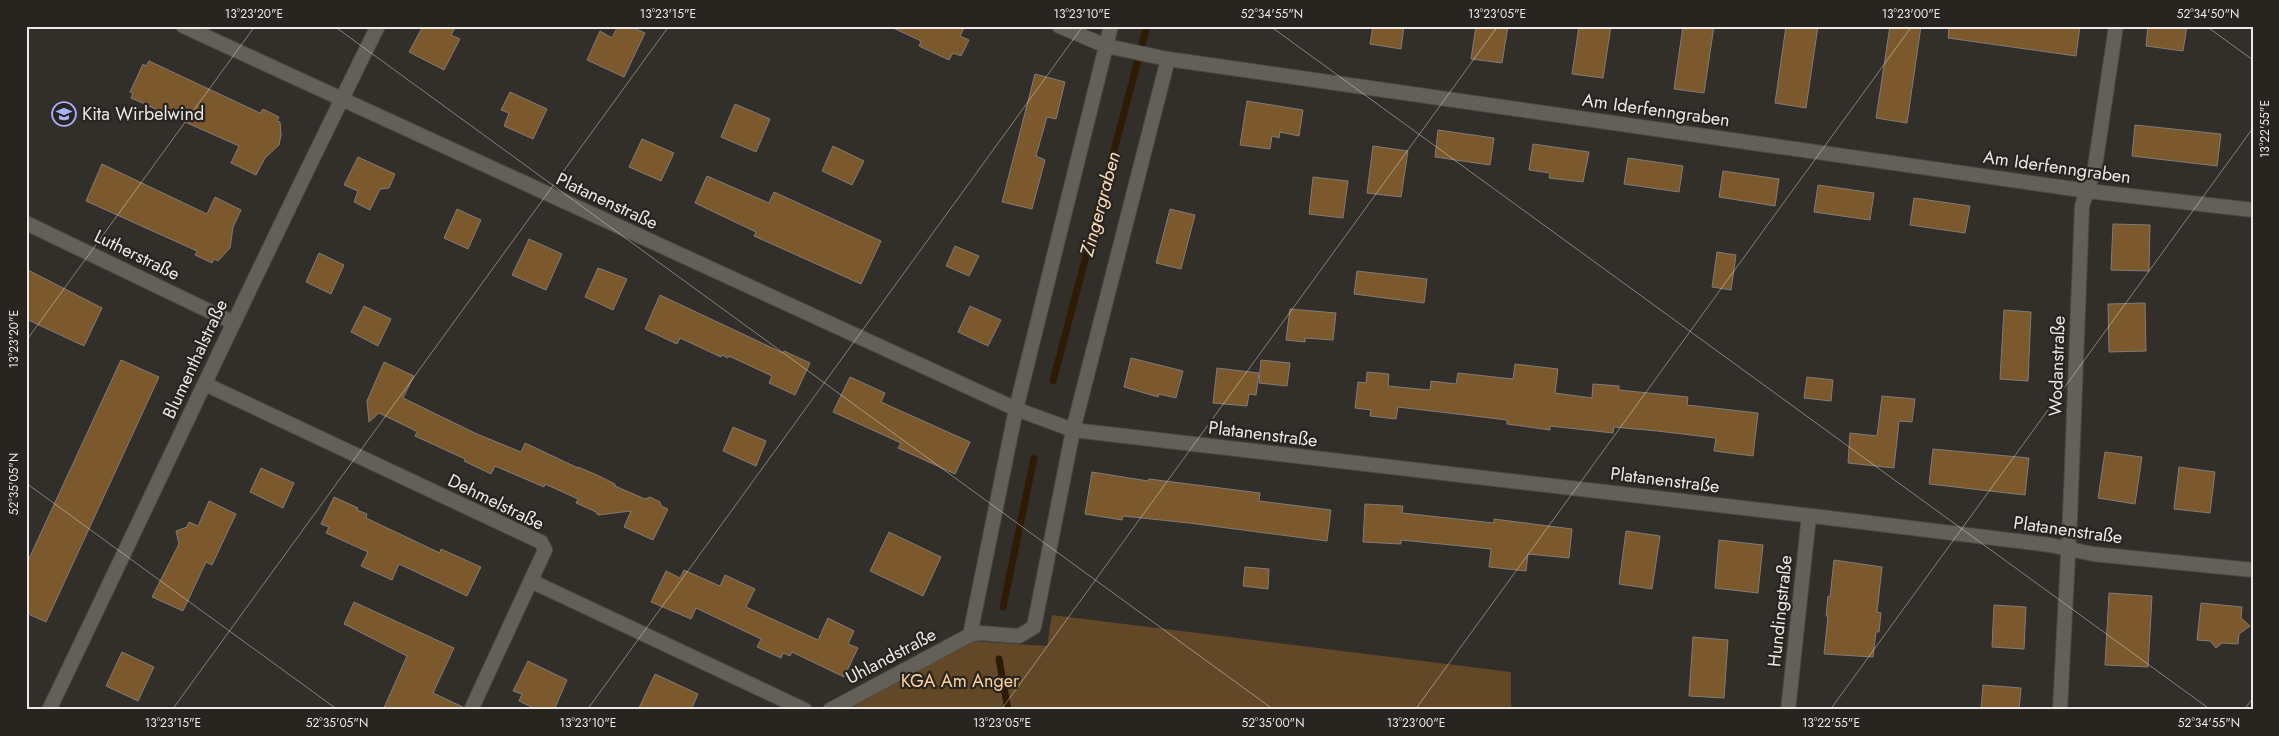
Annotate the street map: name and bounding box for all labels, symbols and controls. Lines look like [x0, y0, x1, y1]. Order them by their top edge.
text: 13°23'20"E [225, 5, 283, 23]
text: 13°23'15"E [640, 5, 696, 23]
text: 13°23'10"E [1054, 5, 1110, 23]
text: 52°34'55"N [1241, 5, 1303, 23]
text: 13°23'05"E [1468, 5, 1526, 23]
text: 13°23'00"E [1882, 5, 1940, 23]
text: 52°34'50"N [2177, 5, 2239, 23]
street label: Am Iderfenngraben [1581, 87, 1731, 133]
text: 13°22'55"E [2256, 100, 2274, 158]
school or university icon: Kita Wirbelwind [51, 101, 77, 127]
place label: Kita Wirbelwind [82, 101, 204, 127]
street label: Am Iderfenngraben [1982, 144, 2132, 190]
water label: Zingergraben [1073, 149, 1127, 260]
street label: Platanenstraße [552, 166, 662, 236]
street label: Lutherstraße [90, 223, 184, 287]
street label: Blumenthalstraße [156, 295, 234, 423]
text: 13°23'20"E [5, 310, 23, 368]
street label: Wodanstraße [2042, 315, 2072, 417]
street label: Platanenstraße [1207, 414, 1319, 454]
text: 52°35'05"N [5, 453, 23, 515]
street label: Platanenstraße [1609, 460, 1721, 500]
street label: Dehmelstraße [443, 467, 549, 537]
street label: Platanenstraße [2012, 509, 2124, 551]
street label: Hundingstraße [1761, 554, 1799, 668]
street label: Uhlandstraße [841, 621, 941, 691]
park label: KGA Am Anger [901, 668, 1020, 694]
text: 13°23'15"E [145, 714, 201, 732]
text: 52°35'05"N [306, 714, 368, 732]
text: 13°23'10"E [560, 714, 616, 732]
text: 13°23'05"E [973, 714, 1031, 732]
text: 52°35'00"N [1242, 714, 1304, 732]
text: 13°23'00"E [1387, 714, 1445, 732]
text: 13°22'55"E [1802, 714, 1860, 732]
text: 52°34'55"N [2178, 714, 2240, 732]

